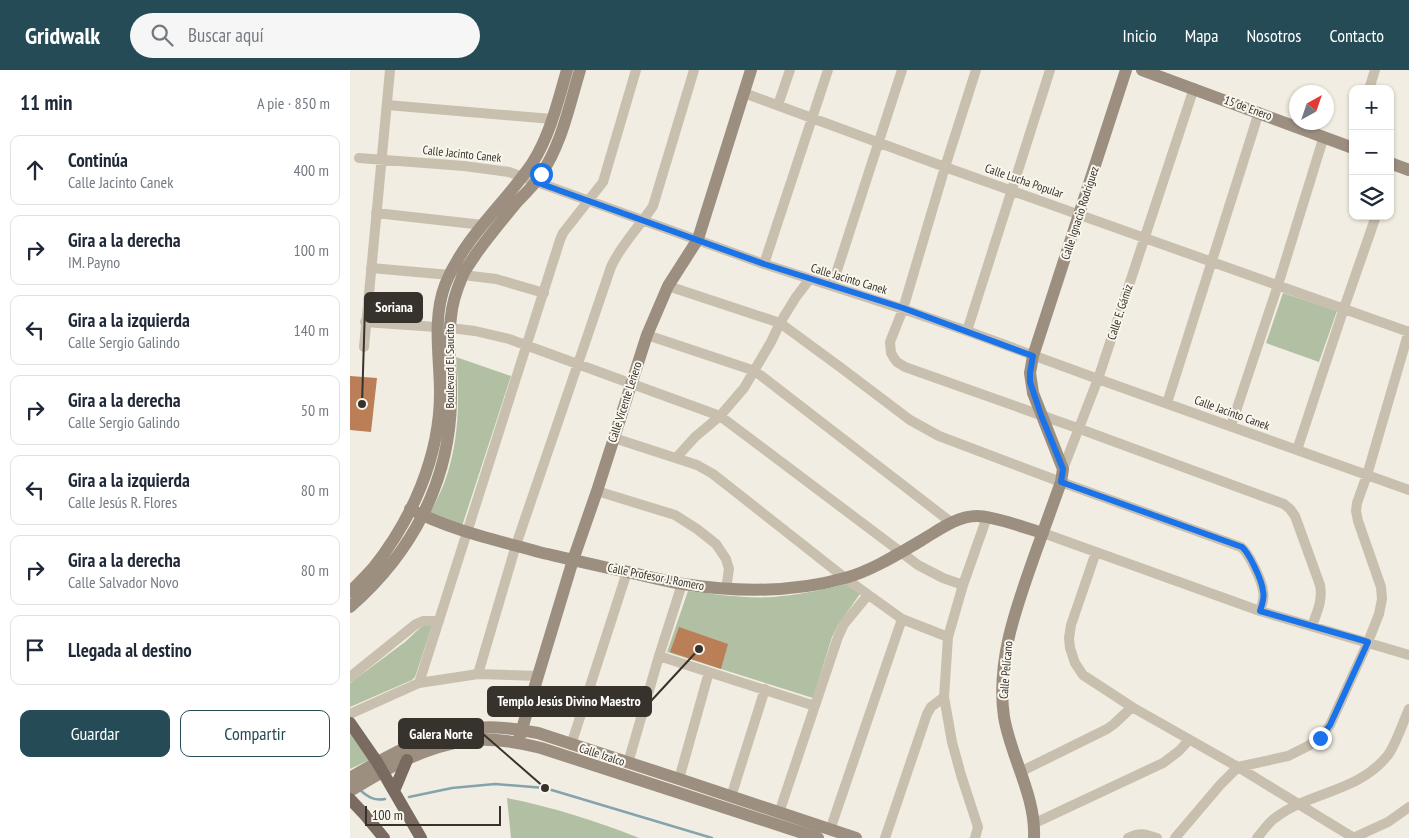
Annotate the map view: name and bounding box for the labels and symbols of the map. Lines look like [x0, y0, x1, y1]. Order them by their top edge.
north arrow [1289, 85, 1334, 130]
street label: 15 de Enero [1222, 92, 1274, 123]
street label: Calle Jacinto Canek [422, 142, 502, 165]
street label: Calle Lucha Popular [983, 160, 1066, 201]
route start [530, 163, 553, 186]
street label: Calle Ignacio Rodríguez [1057, 164, 1102, 261]
street label: Calle Jacinto Canek [809, 260, 889, 297]
street label: Calle E. Gámiz [1103, 282, 1136, 342]
callout: Soriana [365, 293, 422, 322]
text: Soriana [375, 298, 413, 316]
street label: Boulevard El Saucito [442, 324, 457, 408]
street label: Calle Vicente Leñero [604, 359, 645, 444]
street label: Calle Jacinto Canek [1192, 392, 1272, 433]
street label: Calle Profesor J. Romero [606, 560, 706, 593]
street label: Calle Pelícano [995, 640, 1016, 700]
callout: Templo Jesús Divino Maestro [488, 687, 651, 716]
text: Templo Jesús Divino Maestro [497, 692, 641, 710]
callout: Galera Norte [399, 719, 483, 748]
text: Galera Norte [409, 725, 473, 743]
route end [1309, 727, 1332, 750]
street label: Calle Izalco [577, 740, 627, 769]
scale bar [365, 803, 501, 826]

